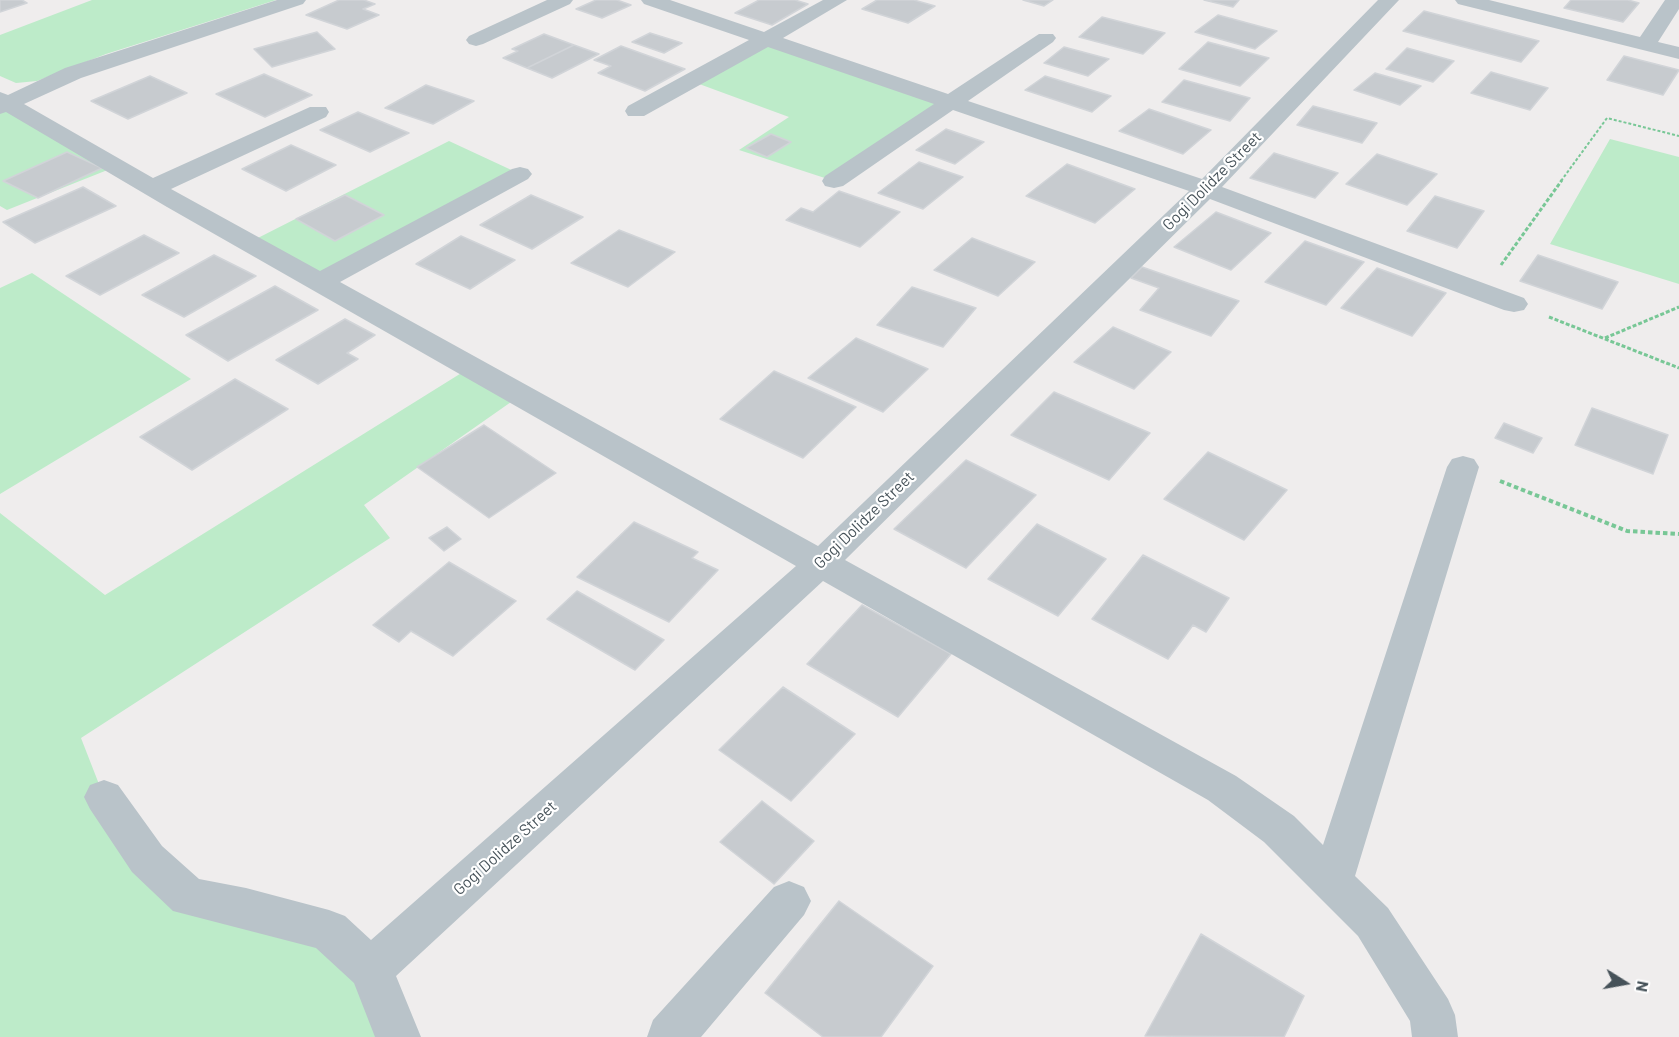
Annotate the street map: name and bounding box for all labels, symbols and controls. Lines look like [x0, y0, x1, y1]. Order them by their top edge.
street label: Gogi Dolidze Street [1159, 128, 1265, 234]
street label: Gogi Dolidze Street [810, 467, 918, 573]
street label: Gogi Dolidze Street [450, 797, 560, 899]
north arrow [1595, 953, 1655, 1013]
text: N [1633, 979, 1654, 994]

